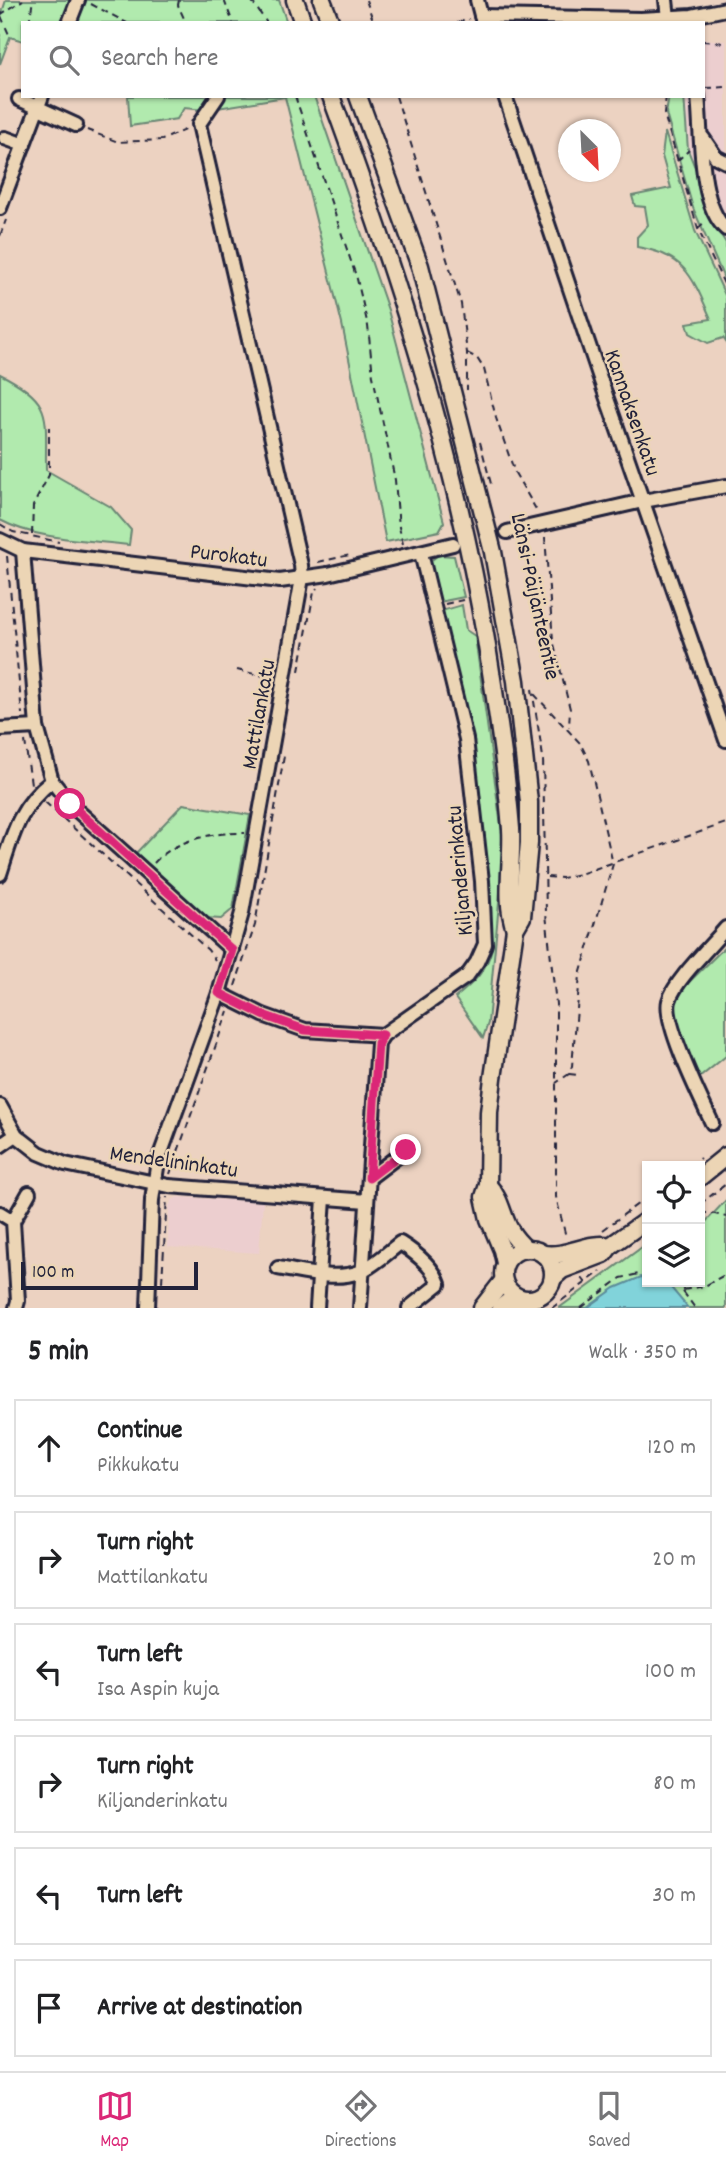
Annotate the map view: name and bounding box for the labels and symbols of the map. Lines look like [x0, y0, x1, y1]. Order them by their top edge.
north arrow [558, 119, 621, 182]
street label: Kannaksenkatu [594, 345, 668, 481]
street label: Länsi-Päijänteentie [500, 510, 567, 683]
street label: Purokatu [188, 536, 269, 579]
street label: Mattilankatu [235, 657, 286, 772]
route start [54, 788, 85, 819]
street label: Kiljanderinkatu [439, 804, 484, 937]
route end [390, 1134, 421, 1165]
street label: Mendelininkatu [107, 1138, 240, 1189]
scale bar [21, 1259, 198, 1291]

